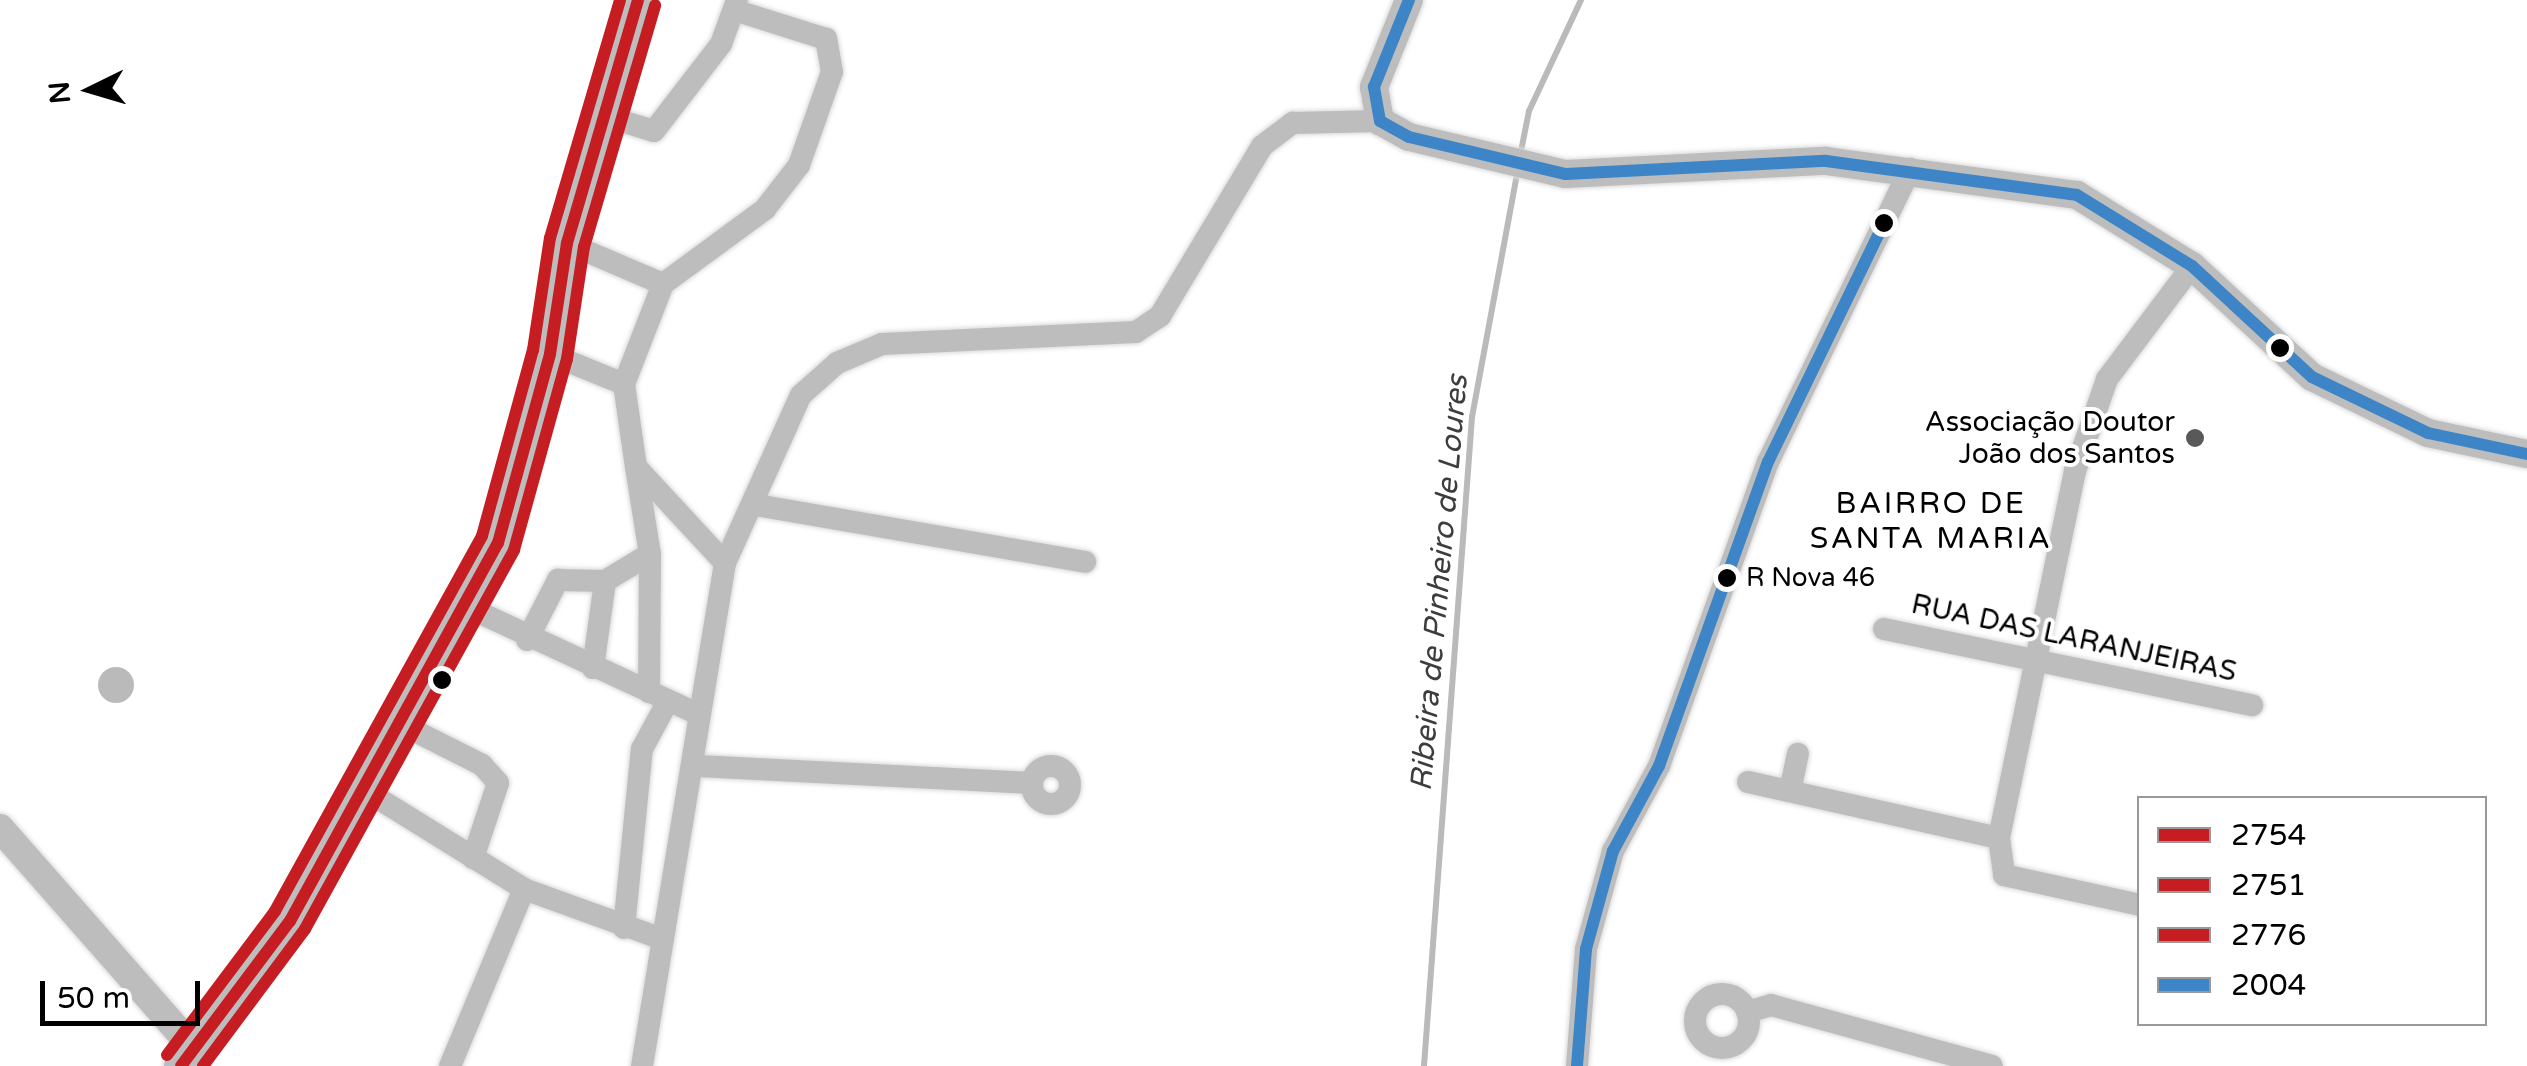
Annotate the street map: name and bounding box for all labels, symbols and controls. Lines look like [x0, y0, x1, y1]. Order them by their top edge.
north arrow [40, 40, 140, 140]
text: N [42, 80, 78, 105]
unlabelled marker [1874, 213, 1894, 233]
unlabelled marker [2270, 338, 2290, 358]
water label: Ribeira de Pinheiro de Loures [1404, 374, 1476, 792]
place label: Associação Doutor João dos Santos [1925, 405, 2175, 471]
marker: Associação Doutor João dos Santos [2184, 427, 2206, 449]
district label: BAIRRO DE SANTA MARIA [1810, 486, 2052, 556]
place label: R Nova 46 [1746, 562, 1875, 594]
marker: R Nova 46 [1717, 568, 1737, 588]
street label: RUA DAS LARANJEIRAS [1908, 587, 2240, 689]
unlabelled marker [432, 670, 452, 690]
legend [2137, 796, 2487, 1026]
text: 2754 [2231, 817, 2306, 854]
text: 2751 [2231, 867, 2306, 904]
text: 2776 [2231, 917, 2306, 954]
scale bar [45, 961, 205, 1023]
text: 2004 [2231, 967, 2306, 1004]
text: 50 m [57, 980, 130, 1017]

